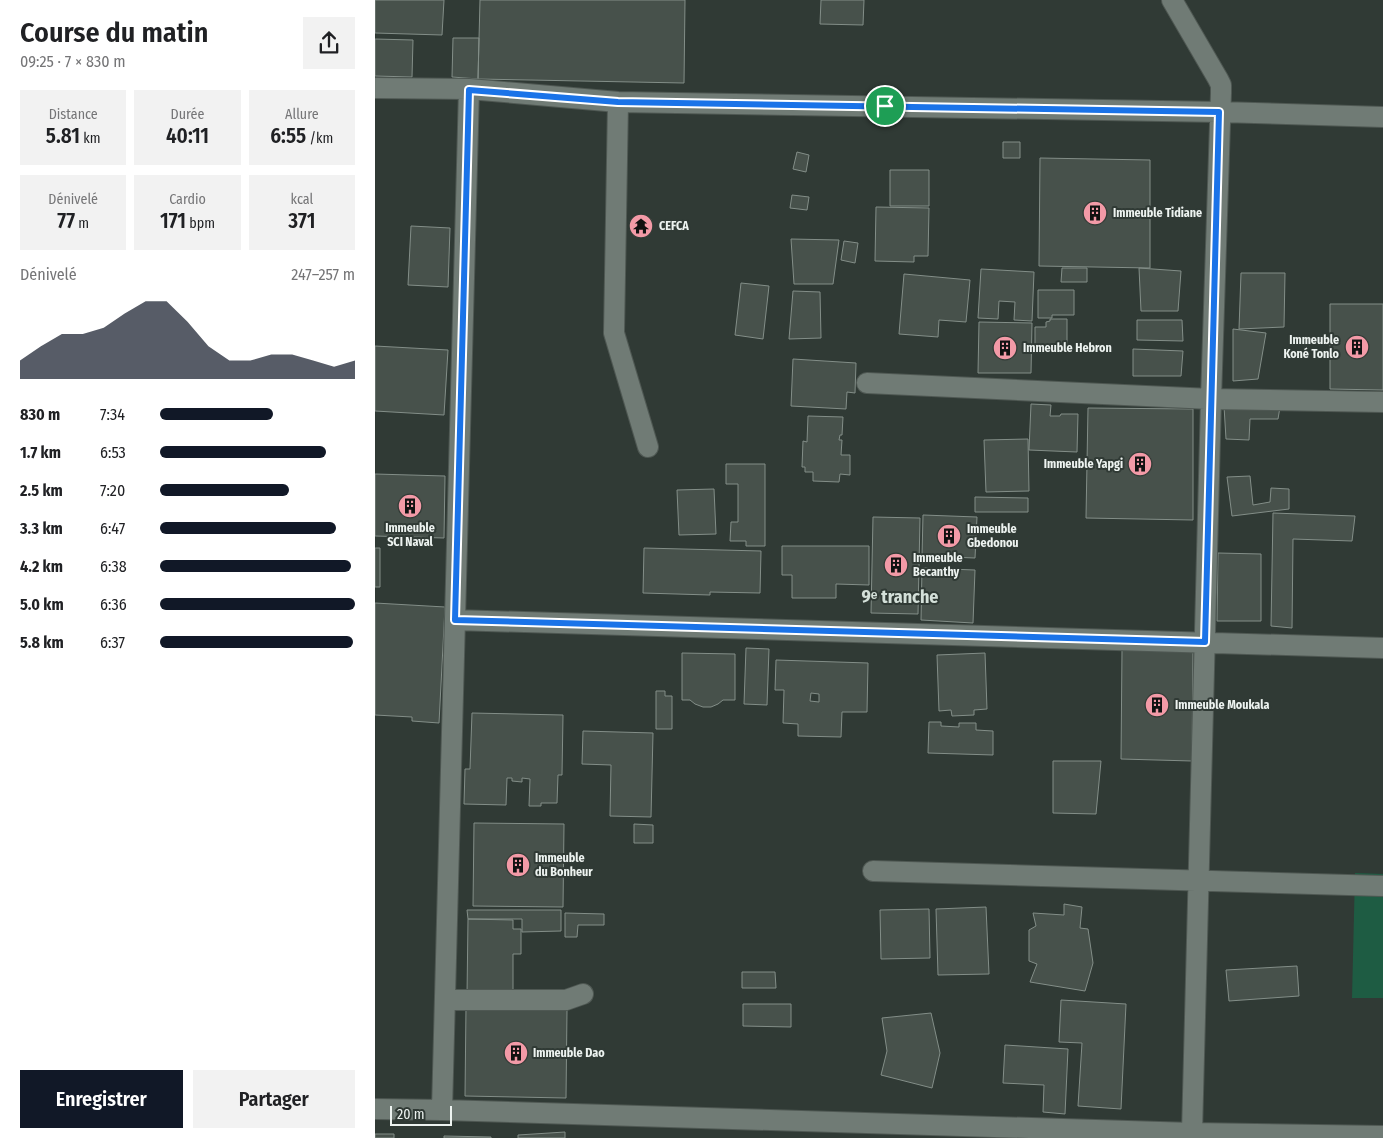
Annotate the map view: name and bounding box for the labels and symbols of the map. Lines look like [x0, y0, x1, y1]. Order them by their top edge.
pin [864, 85, 906, 127]
building icon: Immeuble Tidiane [1082, 200, 1108, 226]
place label: Immeuble Tidiane [1113, 206, 1202, 220]
temple icon: CEFCA [628, 213, 654, 239]
place label: CEFCA [659, 219, 689, 233]
place label: Immeuble Koné Tonlo [1283, 333, 1340, 361]
building icon: Immeuble Koné Tonlo [1344, 334, 1370, 360]
building icon: Immeuble Hebron [992, 335, 1018, 361]
place label: Immeuble Hebron [1023, 341, 1112, 355]
building icon: Immeuble Yapgi [1127, 451, 1153, 477]
place label: Immeuble Yapgi [1044, 457, 1123, 471]
building icon: Immeuble SCI Naval [397, 493, 423, 519]
place label: Immeuble SCI Naval [385, 521, 435, 549]
place label: Immeuble Gbedonou [967, 522, 1019, 550]
building icon: Immeuble Gbedonou [936, 523, 962, 549]
place label: Immeuble Becanthy [913, 551, 963, 579]
building icon: Immeuble Becanthy [883, 552, 909, 578]
district label: 9ᵉ tranche [861, 586, 939, 608]
building icon: Immeuble Moukala [1144, 692, 1170, 718]
place label: Immeuble Moukala [1175, 698, 1269, 712]
place label: Immeuble du Bonheur [535, 851, 593, 879]
building icon: Immeuble du Bonheur [505, 852, 531, 878]
building icon: Immeuble Dao [503, 1040, 529, 1066]
place label: Immeuble Dao [533, 1046, 605, 1060]
scale bar [390, 1103, 453, 1126]

